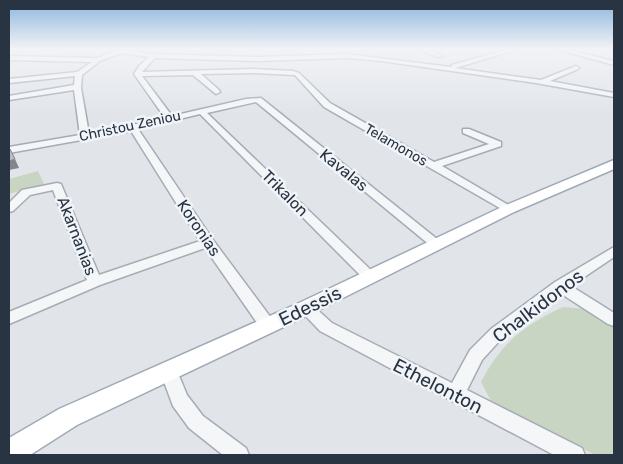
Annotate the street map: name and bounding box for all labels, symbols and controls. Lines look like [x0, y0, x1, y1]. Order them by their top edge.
street label: Christou Zeniou [78, 107, 182, 145]
street label: Telamonos [361, 120, 431, 170]
street label: Kavalas [316, 145, 372, 195]
street label: Trikalon [258, 166, 312, 220]
street label: Akarnanias [53, 194, 101, 278]
street label: Koronias [173, 196, 225, 260]
street label: Chalkidonos [488, 264, 588, 348]
street label: Edessis [275, 281, 345, 331]
street label: Ethelonton [389, 354, 487, 418]

